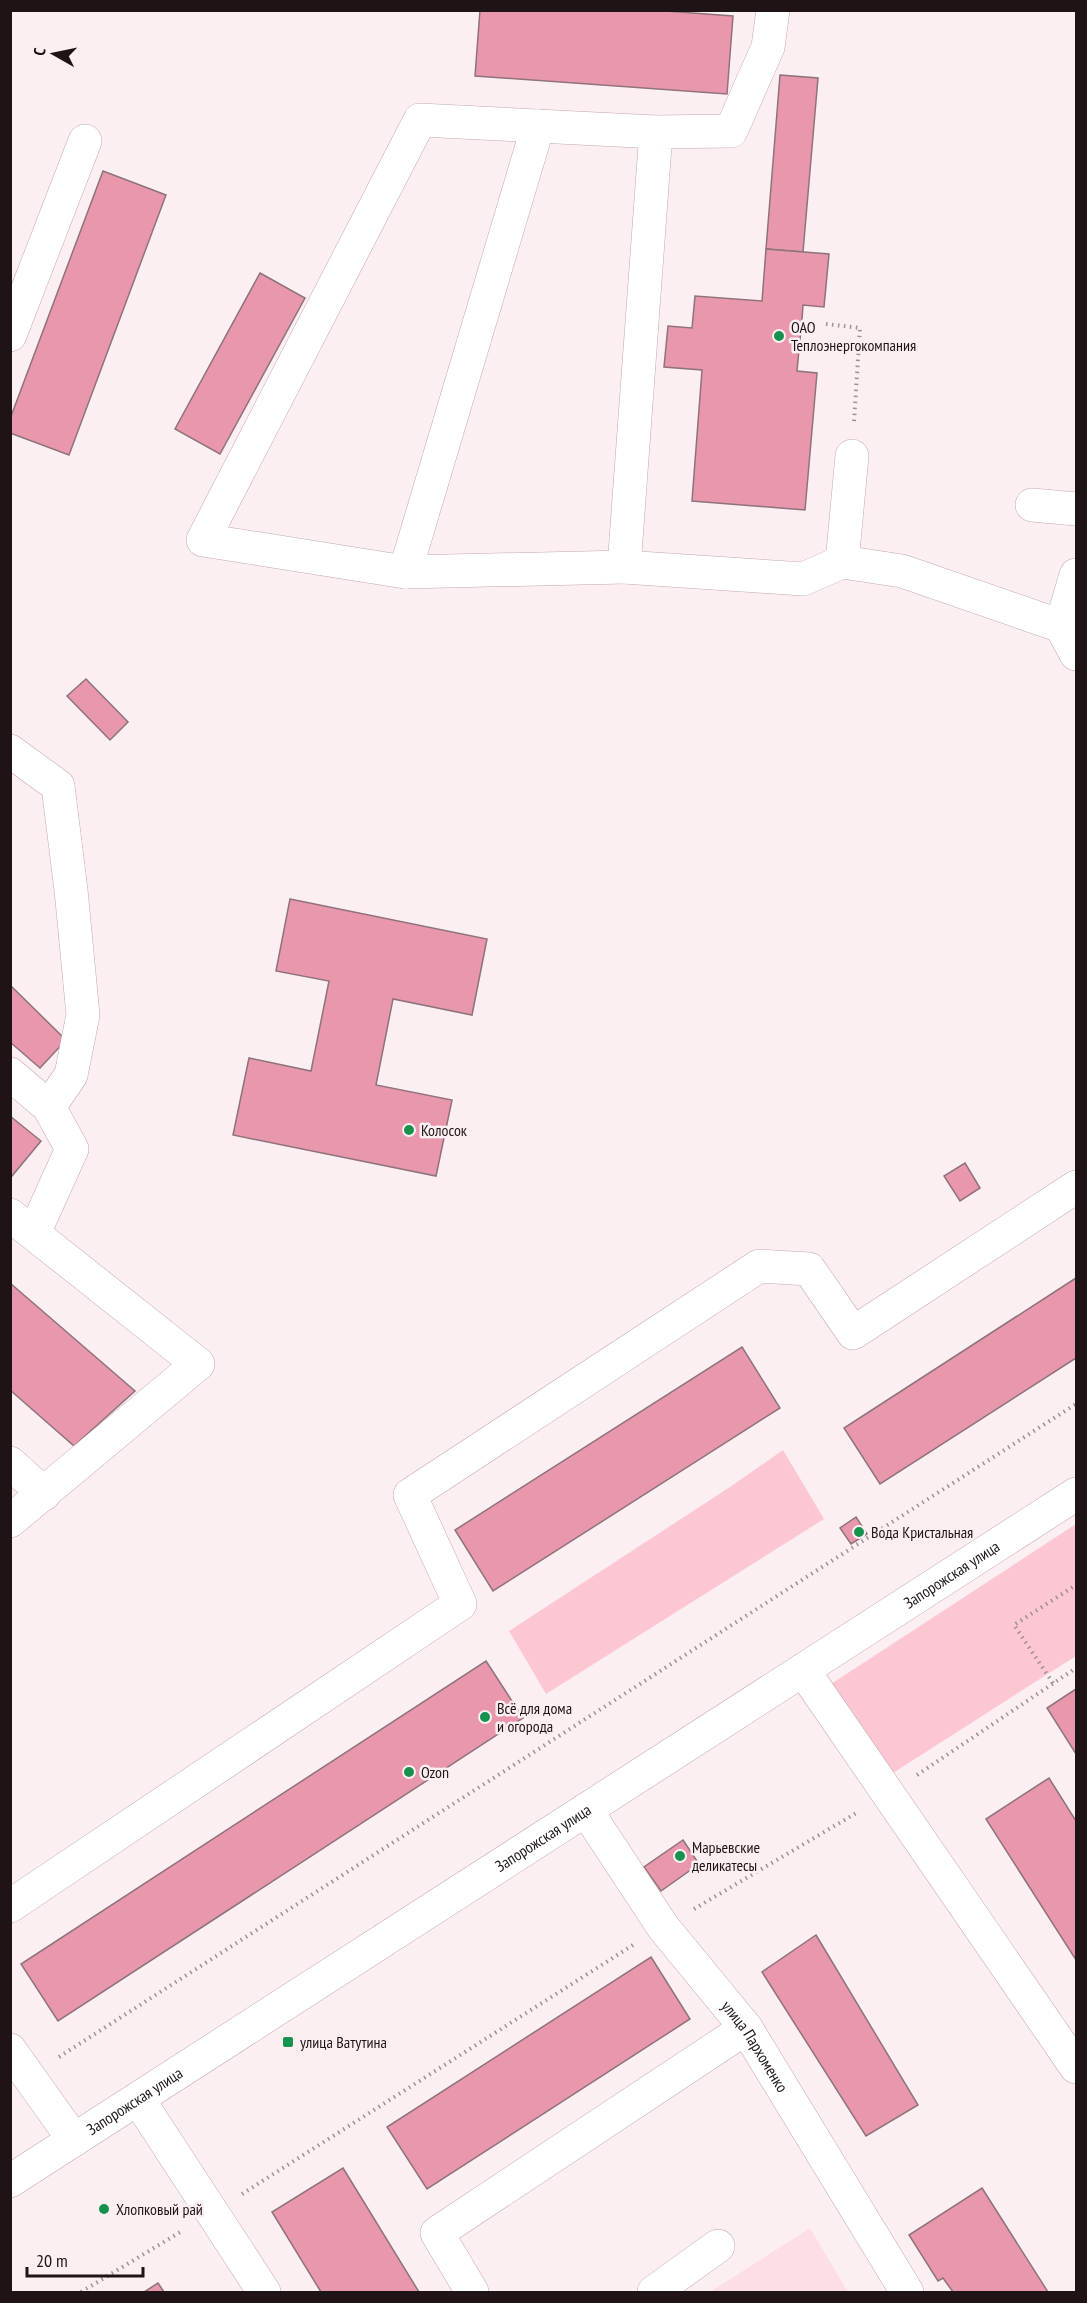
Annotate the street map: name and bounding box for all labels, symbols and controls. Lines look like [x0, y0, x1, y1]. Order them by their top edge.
north arrow [24, 24, 84, 84]
text: С [29, 46, 50, 57]
place label: ОАО Теплоэнергокомпания [791, 317, 916, 355]
marker: ОАО Теплоэнергокомпания [772, 329, 786, 343]
place label: Колосок [421, 1120, 468, 1140]
marker: Колосок [402, 1123, 416, 1137]
place label: Вода Кристальная [871, 1522, 973, 1542]
marker: Вода Кристальная [852, 1525, 866, 1539]
street label: Запорожская улица [900, 1536, 1003, 1613]
place label: Всё для дома и огорода [497, 1698, 572, 1736]
marker: Всё для дома и огорода [478, 1710, 492, 1724]
place label: Ozon [421, 1762, 449, 1782]
marker: Ozon [402, 1765, 416, 1779]
street label: Запорожская улица [491, 1799, 595, 1876]
place label: Марьевские деликатесы [692, 1837, 760, 1875]
marker: Марьевские деликатесы [673, 1849, 687, 1863]
street label: улица Пархоменко [717, 1996, 793, 2096]
place label: улица Ватутина [300, 2032, 387, 2052]
marker: улица Ватутина [281, 2035, 295, 2049]
street label: Запорожская улица [83, 2063, 186, 2139]
place label: Хлопковый рай [116, 2199, 203, 2219]
marker: Хлопковый рай [97, 2202, 111, 2216]
scale bar [27, 2240, 142, 2278]
text: 20 m [36, 2249, 68, 2272]

